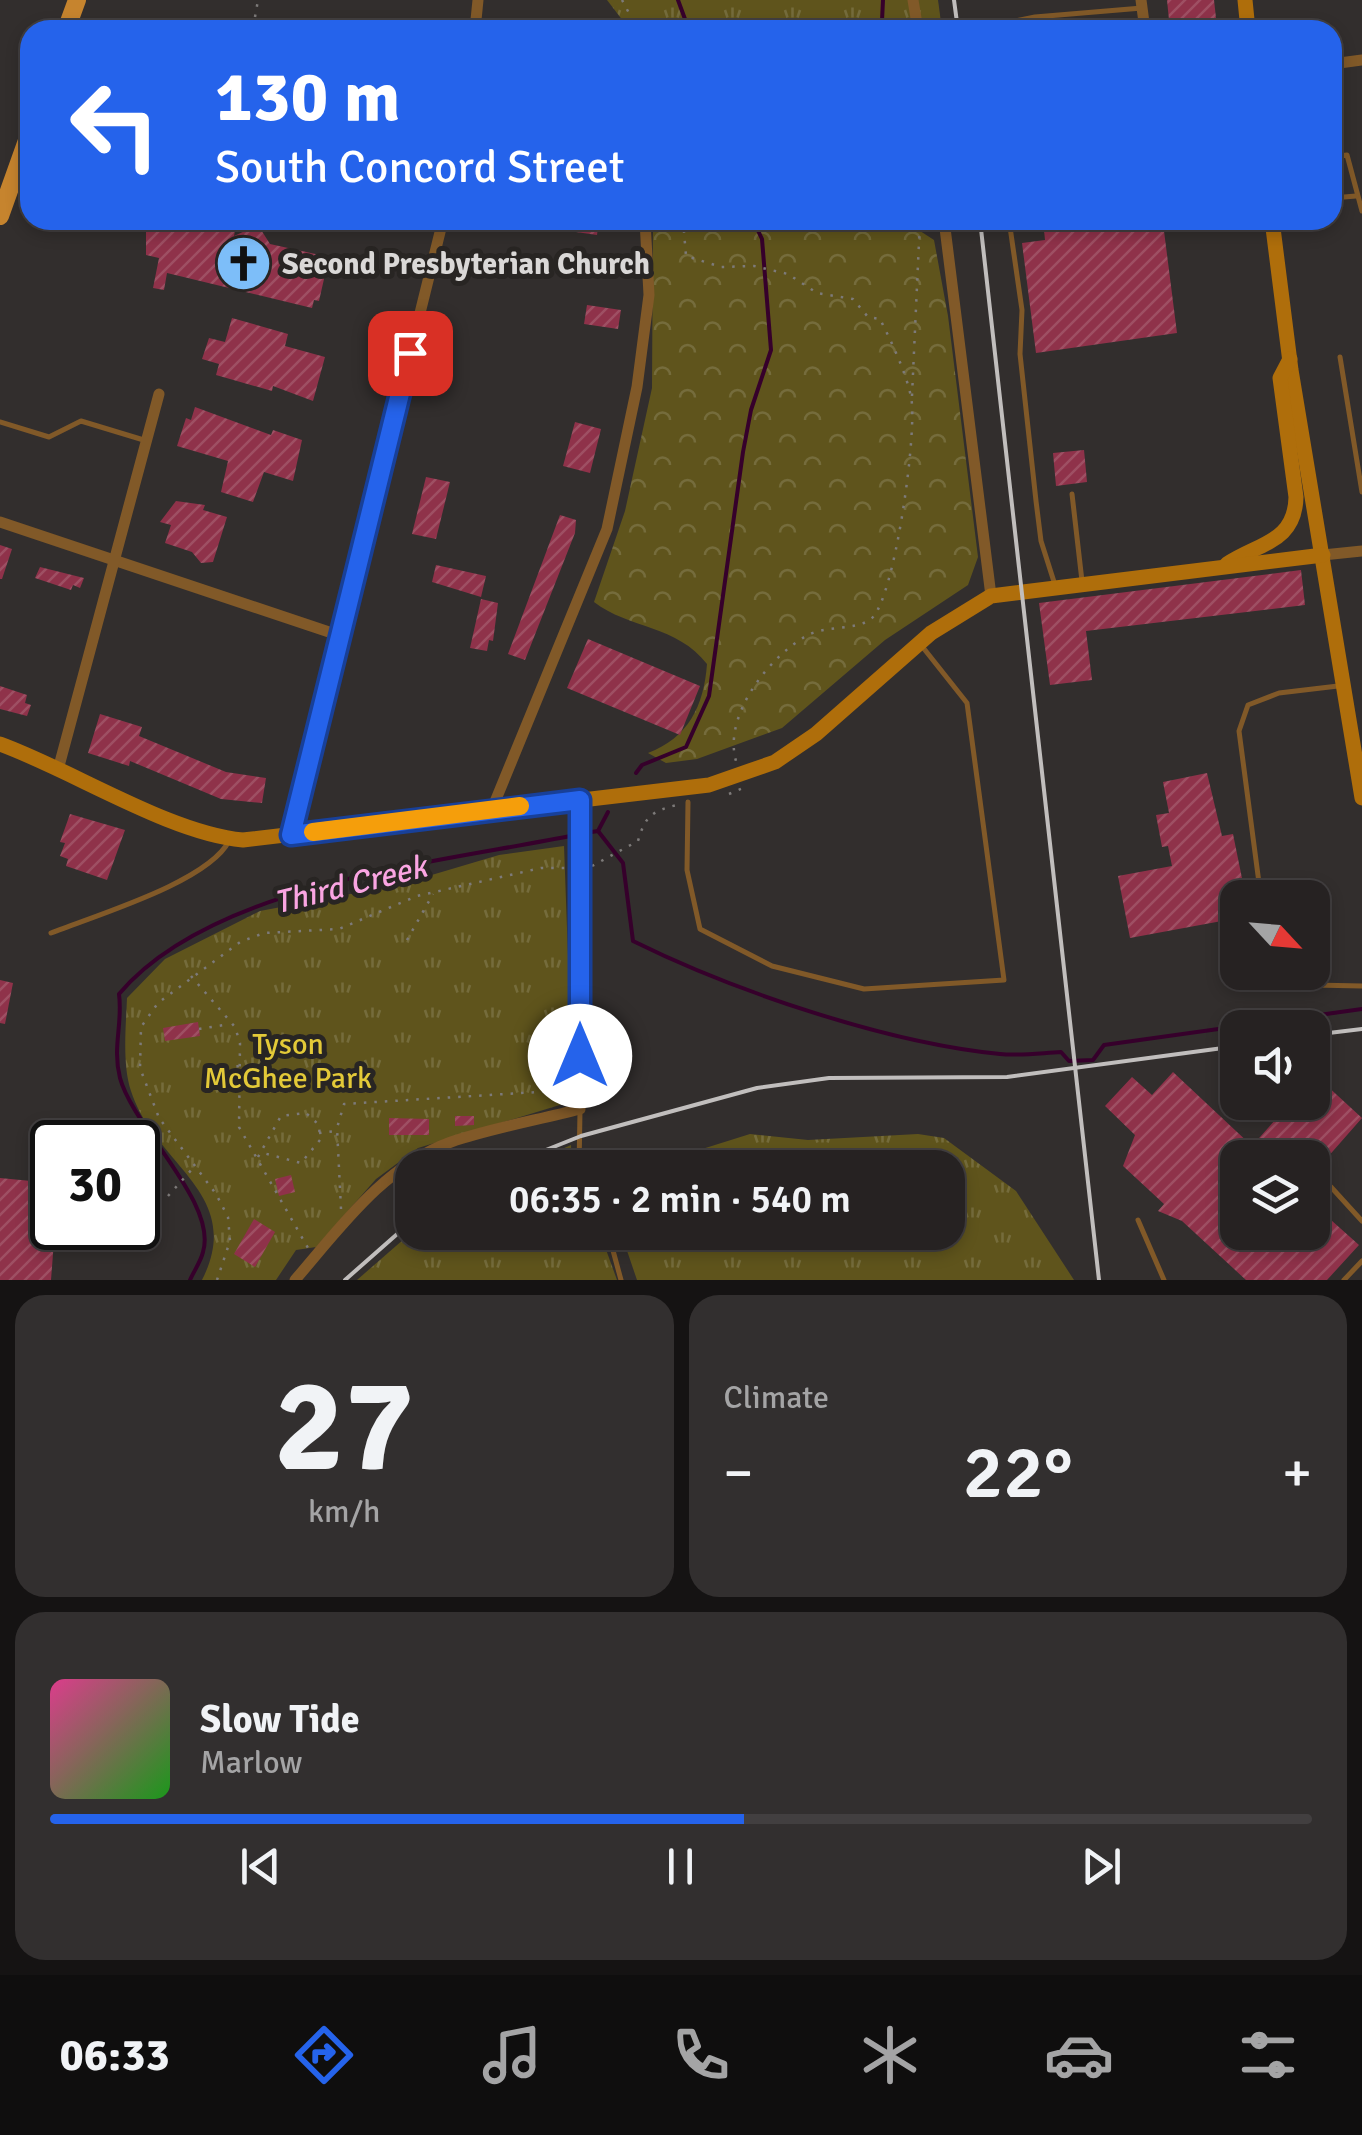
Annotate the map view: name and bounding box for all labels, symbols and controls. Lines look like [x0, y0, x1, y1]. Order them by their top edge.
text: 130 m [215, 54, 400, 140]
icon: left [50, 60, 180, 190]
text: South Concord Street [215, 140, 624, 195]
church icon: Second Presbyterian Church [213, 234, 273, 294]
place label: Second Presbyterian Church [282, 246, 650, 283]
pin [368, 311, 453, 396]
icon: arrive [383, 326, 438, 381]
water label: Third Creek [270, 846, 433, 922]
north arrow [1220, 880, 1330, 990]
map controls [1220, 880, 1330, 1250]
position arrow [528, 1004, 632, 1108]
button: sound [1220, 1010, 1330, 1120]
park label: Tyson McGhee Park [204, 1026, 372, 1097]
speed limit sign: 30 [30, 1120, 160, 1250]
button: layers [1220, 1140, 1330, 1250]
text: 06:35 · 2 min · 540 m [509, 1176, 851, 1223]
text: 27 [274, 1347, 414, 1507]
text: Climate [724, 1378, 829, 1417]
text: 22° [963, 1426, 1073, 1519]
text: − [724, 1439, 753, 1507]
text: + [1282, 1439, 1312, 1507]
text: km/h [308, 1492, 380, 1531]
text: Slow Tide [200, 1696, 360, 1743]
text: Marlow [200, 1743, 302, 1782]
icon: previous [233, 1839, 288, 1894]
icon: pause [653, 1839, 708, 1894]
icon: next [1074, 1839, 1129, 1894]
icon: directions [289, 2020, 359, 2090]
icon: music [477, 2020, 547, 2090]
icon: phone [666, 2020, 736, 2090]
icon: climate [855, 2020, 925, 2090]
icon: car [1044, 2020, 1114, 2090]
icon: filters [1233, 2020, 1303, 2090]
text: 06:33 [59, 2028, 170, 2083]

